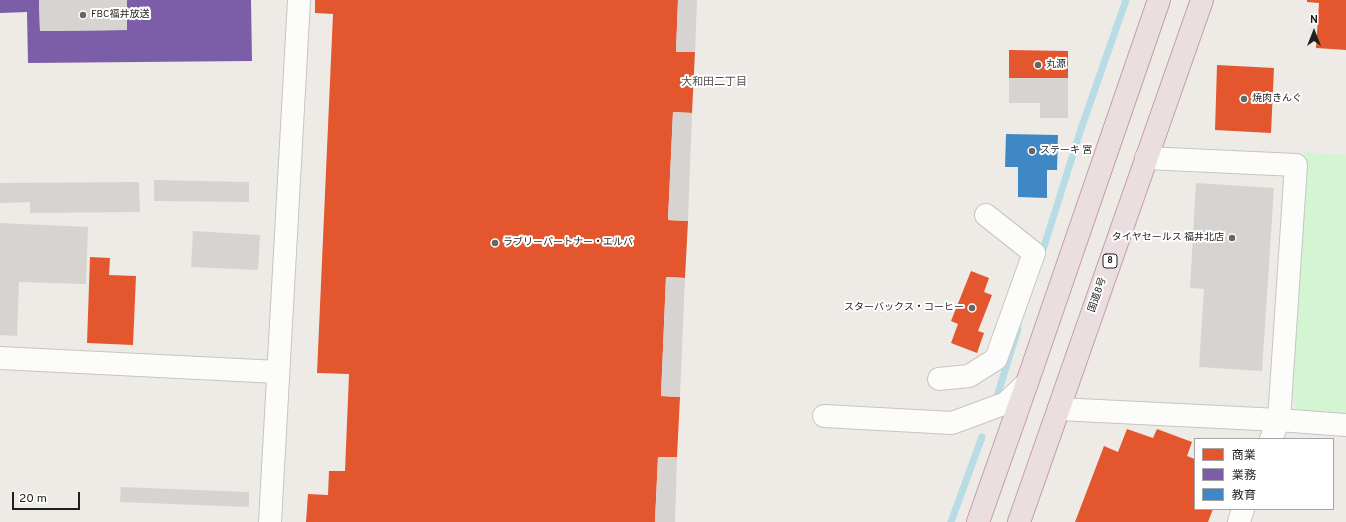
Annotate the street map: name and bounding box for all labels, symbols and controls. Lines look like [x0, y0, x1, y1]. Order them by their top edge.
place label: FBC福井放送 [91, 9, 150, 21]
marker: FBC福井放送 [78, 10, 88, 20]
north arrow [1294, 12, 1334, 52]
text: N [1310, 13, 1318, 27]
place label: 丸源 [1046, 59, 1066, 71]
marker: 丸源 [1033, 60, 1043, 70]
district label: 大和田二丁目 [681, 76, 747, 90]
place label: 焼肉きんぐ [1252, 93, 1302, 105]
marker: 焼肉きんぐ [1239, 94, 1249, 104]
place label: ステーキ 宮 [1040, 145, 1092, 157]
marker: ステーキ 宮 [1027, 146, 1037, 156]
place label: タイヤセールス 福井北店 [1112, 232, 1224, 244]
marker: タイヤセールス 福井北店 [1227, 233, 1237, 243]
place label: ラブリーパートナー・エルパ [503, 237, 633, 249]
marker: ラブリーパートナー・エルパ [490, 238, 500, 248]
road number: 8 [1103, 254, 1117, 268]
street label: 国道8号 [1086, 276, 1110, 314]
place label: スターバックス・コーヒー [844, 302, 964, 314]
marker: スターバックス・コーヒー [967, 303, 977, 313]
legend [1194, 438, 1334, 510]
text: 商業 [1232, 448, 1256, 464]
text: 業務 [1232, 468, 1256, 484]
scale bar [14, 484, 82, 510]
text: 教育 [1232, 488, 1256, 504]
text: 20 m [19, 491, 47, 507]

